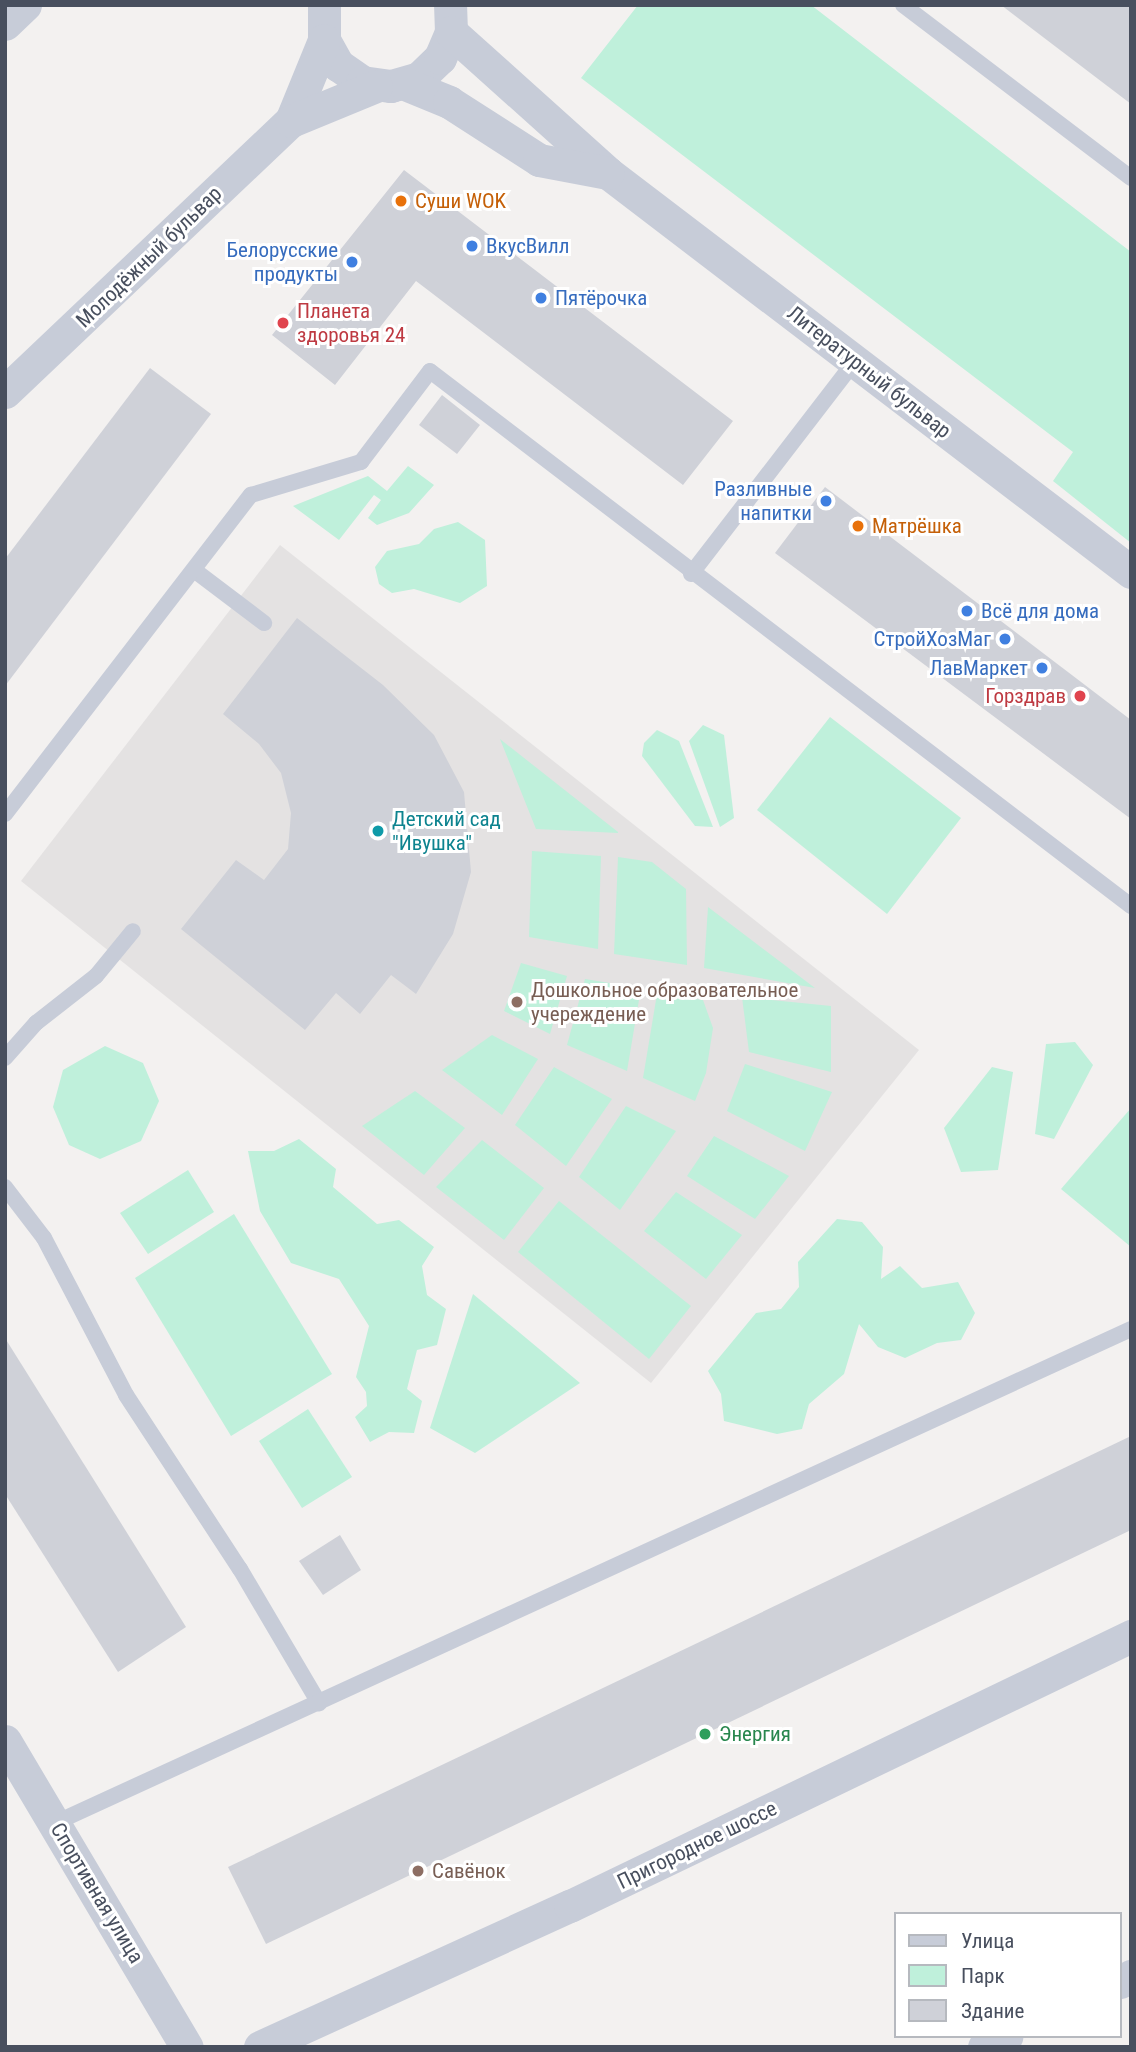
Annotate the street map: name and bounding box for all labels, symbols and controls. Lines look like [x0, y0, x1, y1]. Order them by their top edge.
street label: Молодёжный бульвар [71, 181, 227, 333]
place label: Суши WOK [415, 188, 506, 214]
marker: Суши WOK [393, 193, 409, 209]
place label: ВкусВилл [486, 233, 569, 259]
place label: Белорусские продукты [226, 237, 338, 287]
marker: ВкусВилл [464, 238, 480, 254]
marker: Белорусские продукты [344, 254, 360, 270]
place label: Пятёрочка [555, 285, 647, 311]
marker: Пятёрочка [533, 290, 549, 306]
place label: Планета здоровья 24 [297, 298, 405, 348]
street label: Литературный бульвар [782, 300, 956, 444]
marker: Планета здоровья 24 [275, 315, 291, 331]
place label: Разливные напитки [714, 476, 812, 526]
marker: Разливные напитки [818, 493, 834, 509]
place label: Матрёшка [872, 513, 962, 539]
marker: Матрёшка [850, 518, 866, 534]
place label: Всё для дома [981, 598, 1099, 624]
marker: Всё для дома [959, 603, 975, 619]
place label: СтройХозМаг [874, 626, 991, 652]
marker: СтройХозМаг [997, 631, 1013, 647]
place label: ЛавМаркет [930, 655, 1028, 681]
marker: ЛавМаркет [1034, 660, 1050, 676]
place label: Горздрав [985, 683, 1066, 709]
marker: Горздрав [1072, 688, 1088, 704]
place label: Детский сад "Ивушка" [392, 806, 501, 856]
marker: Детский сад "Ивушка" [370, 823, 386, 839]
place label: Дошкольное образовательное учереждение [531, 977, 798, 1027]
marker: Дошкольное образовательное учереждение [509, 994, 525, 1010]
place label: Энергия [719, 1721, 791, 1747]
marker: Энергия [697, 1726, 713, 1742]
street label: Пригородное шоссе [613, 1796, 781, 1894]
street label: Спортивная улица [45, 1818, 149, 1968]
place label: Савёнок [432, 1858, 506, 1884]
marker: Савёнок [410, 1863, 426, 1879]
legend [894, 1912, 1122, 2038]
text: Улица [961, 1929, 1014, 1953]
text: Парк [961, 1964, 1005, 1988]
text: Здание [961, 1999, 1024, 2023]

